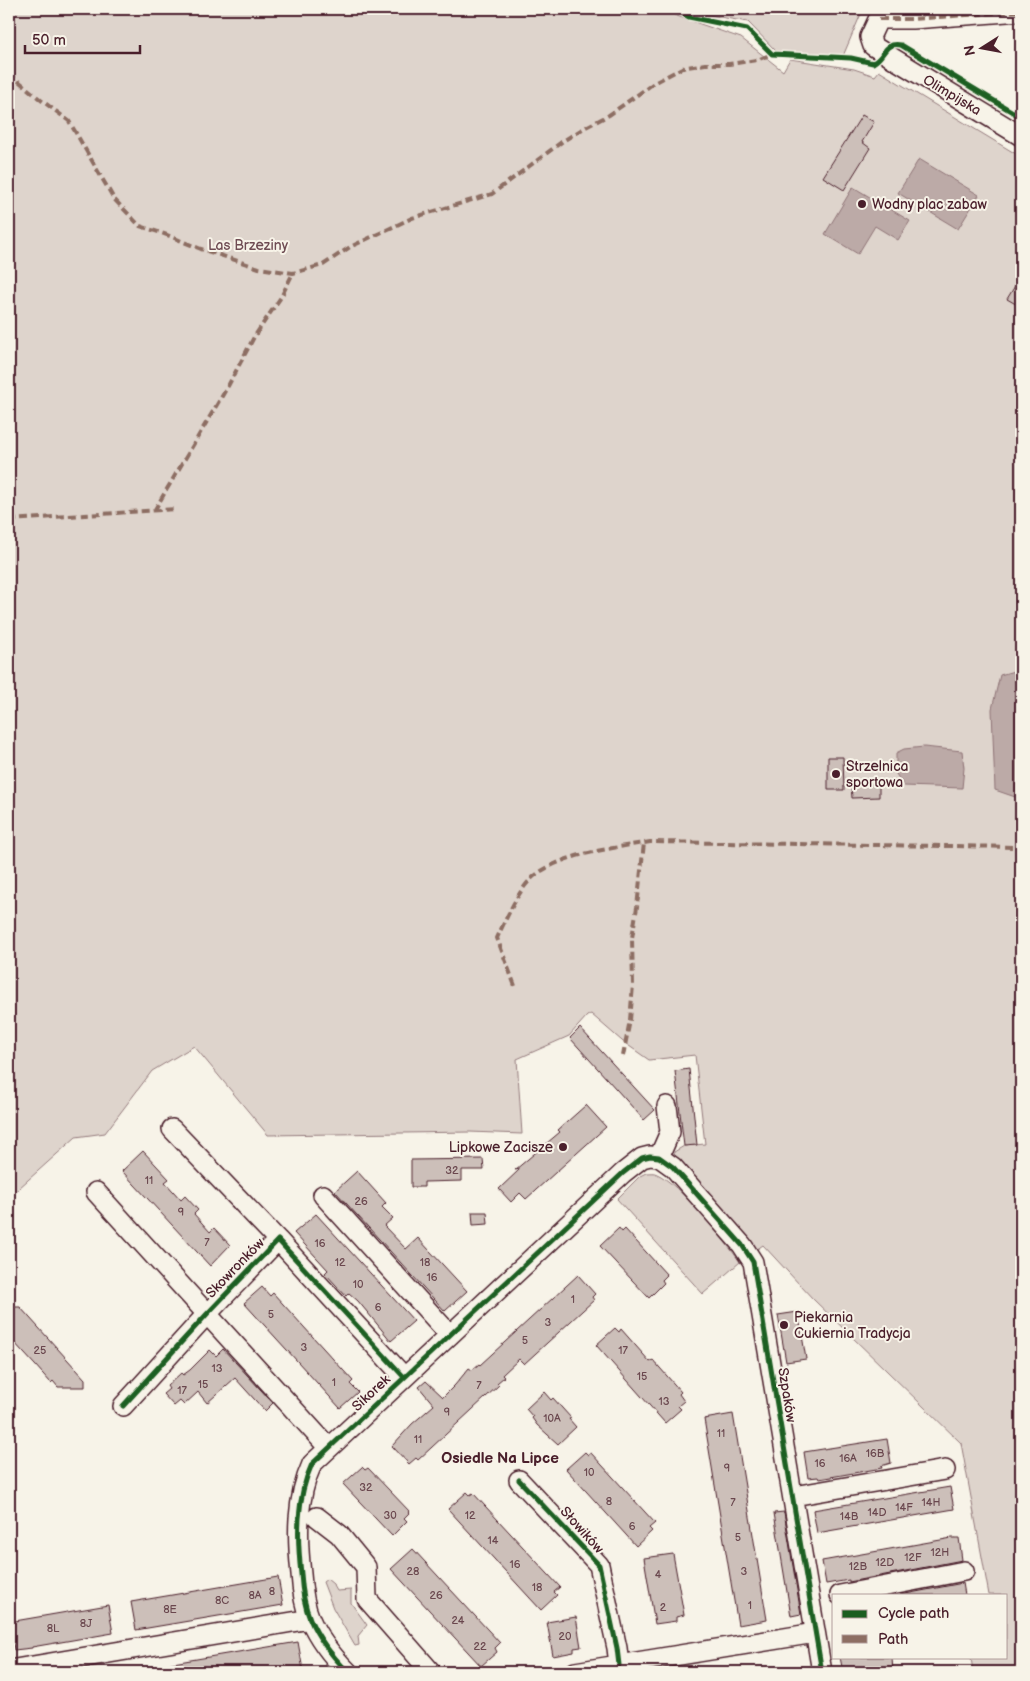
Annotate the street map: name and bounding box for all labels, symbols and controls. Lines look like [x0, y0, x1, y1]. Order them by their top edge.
scale bar [25, 22, 140, 54]
north arrow [958, 22, 1008, 72]
text: 50 m [32, 31, 66, 50]
text: N [960, 44, 979, 57]
street label: Olimpijska [920, 71, 984, 119]
place label: Wodny plac zabaw [872, 196, 988, 213]
marker: Wodny plac zabaw [856, 198, 868, 210]
park label: Las Brzeziny [208, 237, 289, 254]
place label: Strzelnica sportowa [846, 758, 909, 791]
marker: Strzelnica sportowa [830, 768, 842, 780]
place label: Lipkowe Zacisze [449, 1139, 553, 1156]
marker: Lipkowe Zacisze [557, 1141, 569, 1153]
house number: 32 [445, 1164, 459, 1177]
house number: 11 [145, 1174, 153, 1187]
house number: 26 [354, 1195, 368, 1208]
house number: 9 [178, 1206, 184, 1219]
street label: Skowronków [202, 1234, 268, 1302]
house number: 7 [204, 1236, 210, 1249]
house number: 16 [315, 1237, 326, 1250]
house number: 12 [335, 1256, 346, 1269]
house number: 18 [420, 1256, 430, 1269]
house number: 16 [427, 1271, 438, 1284]
house number: 10 [353, 1278, 364, 1291]
house number: 1 [571, 1293, 575, 1306]
house number: 6 [375, 1301, 382, 1314]
house number: 5 [268, 1308, 274, 1321]
place label: Piekarnia Cukiernia Tradycja [794, 1309, 911, 1342]
house number: 3 [545, 1316, 552, 1329]
marker: Piekarnia Cukiernia Tradycja [778, 1319, 790, 1331]
house number: 5 [522, 1334, 528, 1347]
house number: 3 [301, 1341, 308, 1354]
house number: 25 [34, 1344, 46, 1357]
house number: 17 [618, 1344, 628, 1357]
house number: 13 [211, 1362, 223, 1375]
street label: Szpaków [774, 1366, 800, 1424]
house number: 15 [637, 1370, 647, 1383]
street label: Sikorek [348, 1371, 394, 1415]
house number: 1 [332, 1376, 336, 1389]
house number: 15 [198, 1378, 208, 1391]
house number: 7 [476, 1379, 482, 1392]
house number: 17 [177, 1384, 187, 1397]
house number: 13 [658, 1395, 670, 1408]
house number: 9 [444, 1406, 450, 1419]
house number: 10A [543, 1412, 561, 1425]
house number: 11 [717, 1427, 725, 1440]
house number: 11 [414, 1433, 422, 1446]
house number: 16B [866, 1447, 885, 1460]
district label: Osiedle Na Lipce [441, 1449, 559, 1468]
house number: 16A [839, 1452, 857, 1465]
house number: 16 [815, 1457, 826, 1470]
house number: 9 [724, 1462, 730, 1475]
house number: 10 [584, 1466, 595, 1479]
house number: 32 [359, 1481, 373, 1494]
house number: 8 [606, 1495, 612, 1508]
house number: 7 [730, 1496, 736, 1509]
house number: 14H [921, 1496, 941, 1509]
house number: 14F [895, 1501, 913, 1514]
street label: Słowików [557, 1503, 608, 1557]
house number: 14D [868, 1506, 887, 1519]
house number: 30 [383, 1509, 397, 1522]
house number: 12 [465, 1509, 476, 1522]
house number: 14B [840, 1510, 859, 1523]
house number: 6 [629, 1520, 636, 1533]
house number: 5 [735, 1531, 741, 1544]
house number: 14 [488, 1534, 499, 1547]
house number: 12H [931, 1546, 949, 1559]
house number: 12F [904, 1551, 922, 1564]
house number: 12D [876, 1556, 894, 1569]
house number: 16 [510, 1558, 521, 1571]
house number: 12B [849, 1560, 868, 1573]
house number: 28 [407, 1565, 419, 1578]
house number: 3 [741, 1565, 748, 1578]
house number: 4 [655, 1568, 662, 1581]
house number: 18 [532, 1581, 542, 1594]
house number: 8 [269, 1585, 275, 1598]
house number: 8A [248, 1589, 262, 1602]
house number: 26 [429, 1589, 443, 1602]
house number: 8C [215, 1594, 229, 1607]
legend [832, 1594, 1008, 1658]
house number: 1 [748, 1599, 752, 1612]
house number: 2 [660, 1601, 667, 1614]
house number: 8E [163, 1603, 177, 1616]
text: Cycle path [878, 1604, 949, 1623]
house number: 24 [451, 1614, 465, 1627]
house number: 8J [80, 1617, 92, 1630]
house number: 8L [47, 1622, 60, 1635]
house number: 20 [559, 1630, 572, 1643]
text: Path [878, 1630, 908, 1649]
house number: 22 [474, 1640, 487, 1653]

